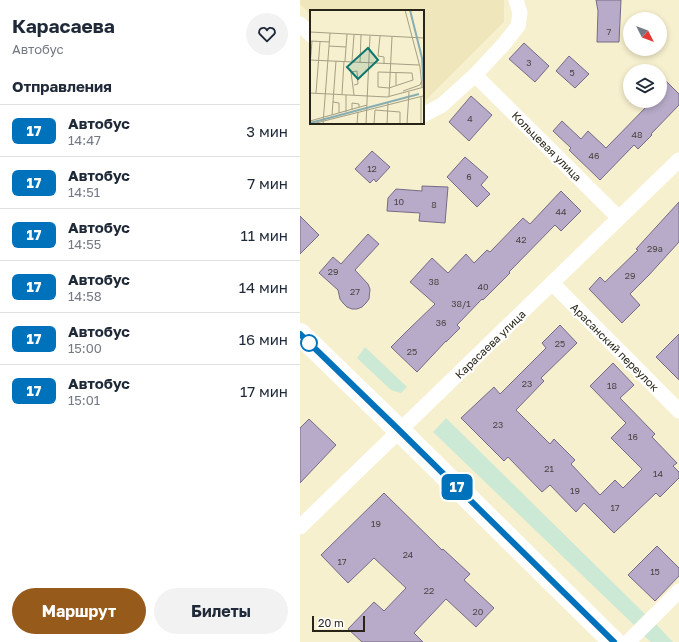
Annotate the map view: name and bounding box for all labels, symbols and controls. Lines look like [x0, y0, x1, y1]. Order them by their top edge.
inset map [310, 10, 424, 124]
north arrow [623, 12, 667, 56]
map controls [623, 12, 667, 108]
button: heart [246, 13, 288, 55]
text: Карасаева [12, 14, 115, 37]
house number: 7 [607, 26, 612, 37]
text: Автобус [12, 41, 64, 57]
house number: 3 [526, 57, 532, 68]
button: layers [623, 64, 667, 108]
house number: 5 [569, 67, 575, 78]
text: Отправления [12, 77, 112, 95]
street label: Кольцевая улица [510, 109, 584, 183]
house number: 4 [467, 113, 473, 124]
text: Автобус [68, 114, 130, 132]
text: 17 [27, 122, 41, 139]
text: 3 мин [246, 122, 288, 140]
house number: 48 [632, 129, 642, 140]
text: 14:47 [68, 132, 101, 148]
house number: 46 [589, 150, 599, 161]
house number: 12 [367, 163, 377, 174]
text: Автобус [68, 166, 130, 184]
house number: 6 [466, 171, 472, 182]
text: 17 [27, 174, 41, 191]
text: 7 мин [247, 174, 288, 192]
text: 14:51 [68, 184, 100, 200]
house number: 10 [394, 196, 404, 207]
house number: 8 [431, 199, 437, 210]
house number: 44 [556, 206, 567, 217]
text: Автобус [68, 218, 130, 236]
text: 17 [27, 226, 41, 243]
text: 11 мин [241, 226, 288, 244]
house number: 42 [516, 234, 526, 245]
text: 14:55 [68, 236, 101, 252]
house number: 29а [647, 243, 663, 254]
house number: 29 [328, 266, 338, 277]
text: Автобус [68, 270, 130, 288]
house number: 29 [625, 270, 635, 281]
house number: 38 [429, 276, 439, 287]
text: 17 [27, 278, 41, 295]
text: 14 мин [239, 278, 288, 296]
house number: 40 [477, 281, 489, 292]
house number: 27 [350, 286, 360, 297]
text: 14:58 [68, 288, 102, 304]
house number: 38/1 [451, 298, 471, 309]
street label: Арасанский переулок [568, 300, 662, 394]
street label: Карасаева улица [452, 307, 528, 381]
house number: 36 [436, 317, 446, 328]
text: Автобус [68, 322, 130, 340]
text: 17 [27, 330, 41, 347]
text: 16 мин [239, 330, 288, 348]
unlabelled marker [300, 334, 318, 352]
house number: 25 [555, 338, 565, 349]
text: 15:00 [68, 340, 102, 356]
house number: 25 [407, 346, 417, 357]
text: Автобус [68, 374, 130, 392]
house number: 23 [522, 378, 532, 389]
house number: 18 [607, 380, 617, 391]
text: 17 [27, 382, 41, 399]
text: 17 мин [240, 382, 288, 400]
text: 15:01 [68, 392, 100, 408]
house number: 23 [493, 419, 503, 430]
house number: 16 [628, 431, 638, 442]
house number: 21 [544, 463, 554, 474]
house number: 14 [653, 468, 663, 479]
line badge: 17 [439, 474, 475, 500]
text: 17 [450, 478, 464, 495]
house number: 19 [570, 485, 580, 496]
house number: 17 [610, 502, 620, 513]
house number: 19 [371, 518, 381, 529]
house number: 24 [403, 549, 414, 560]
house number: 17 [337, 556, 347, 567]
house number: 15 [650, 566, 660, 577]
house number: 22 [424, 585, 434, 596]
button: Маршрут [12, 588, 146, 634]
button: Билеты [154, 588, 288, 634]
house number: 20 [473, 606, 484, 617]
scale bar [312, 614, 365, 633]
text: 20 m [318, 616, 344, 629]

